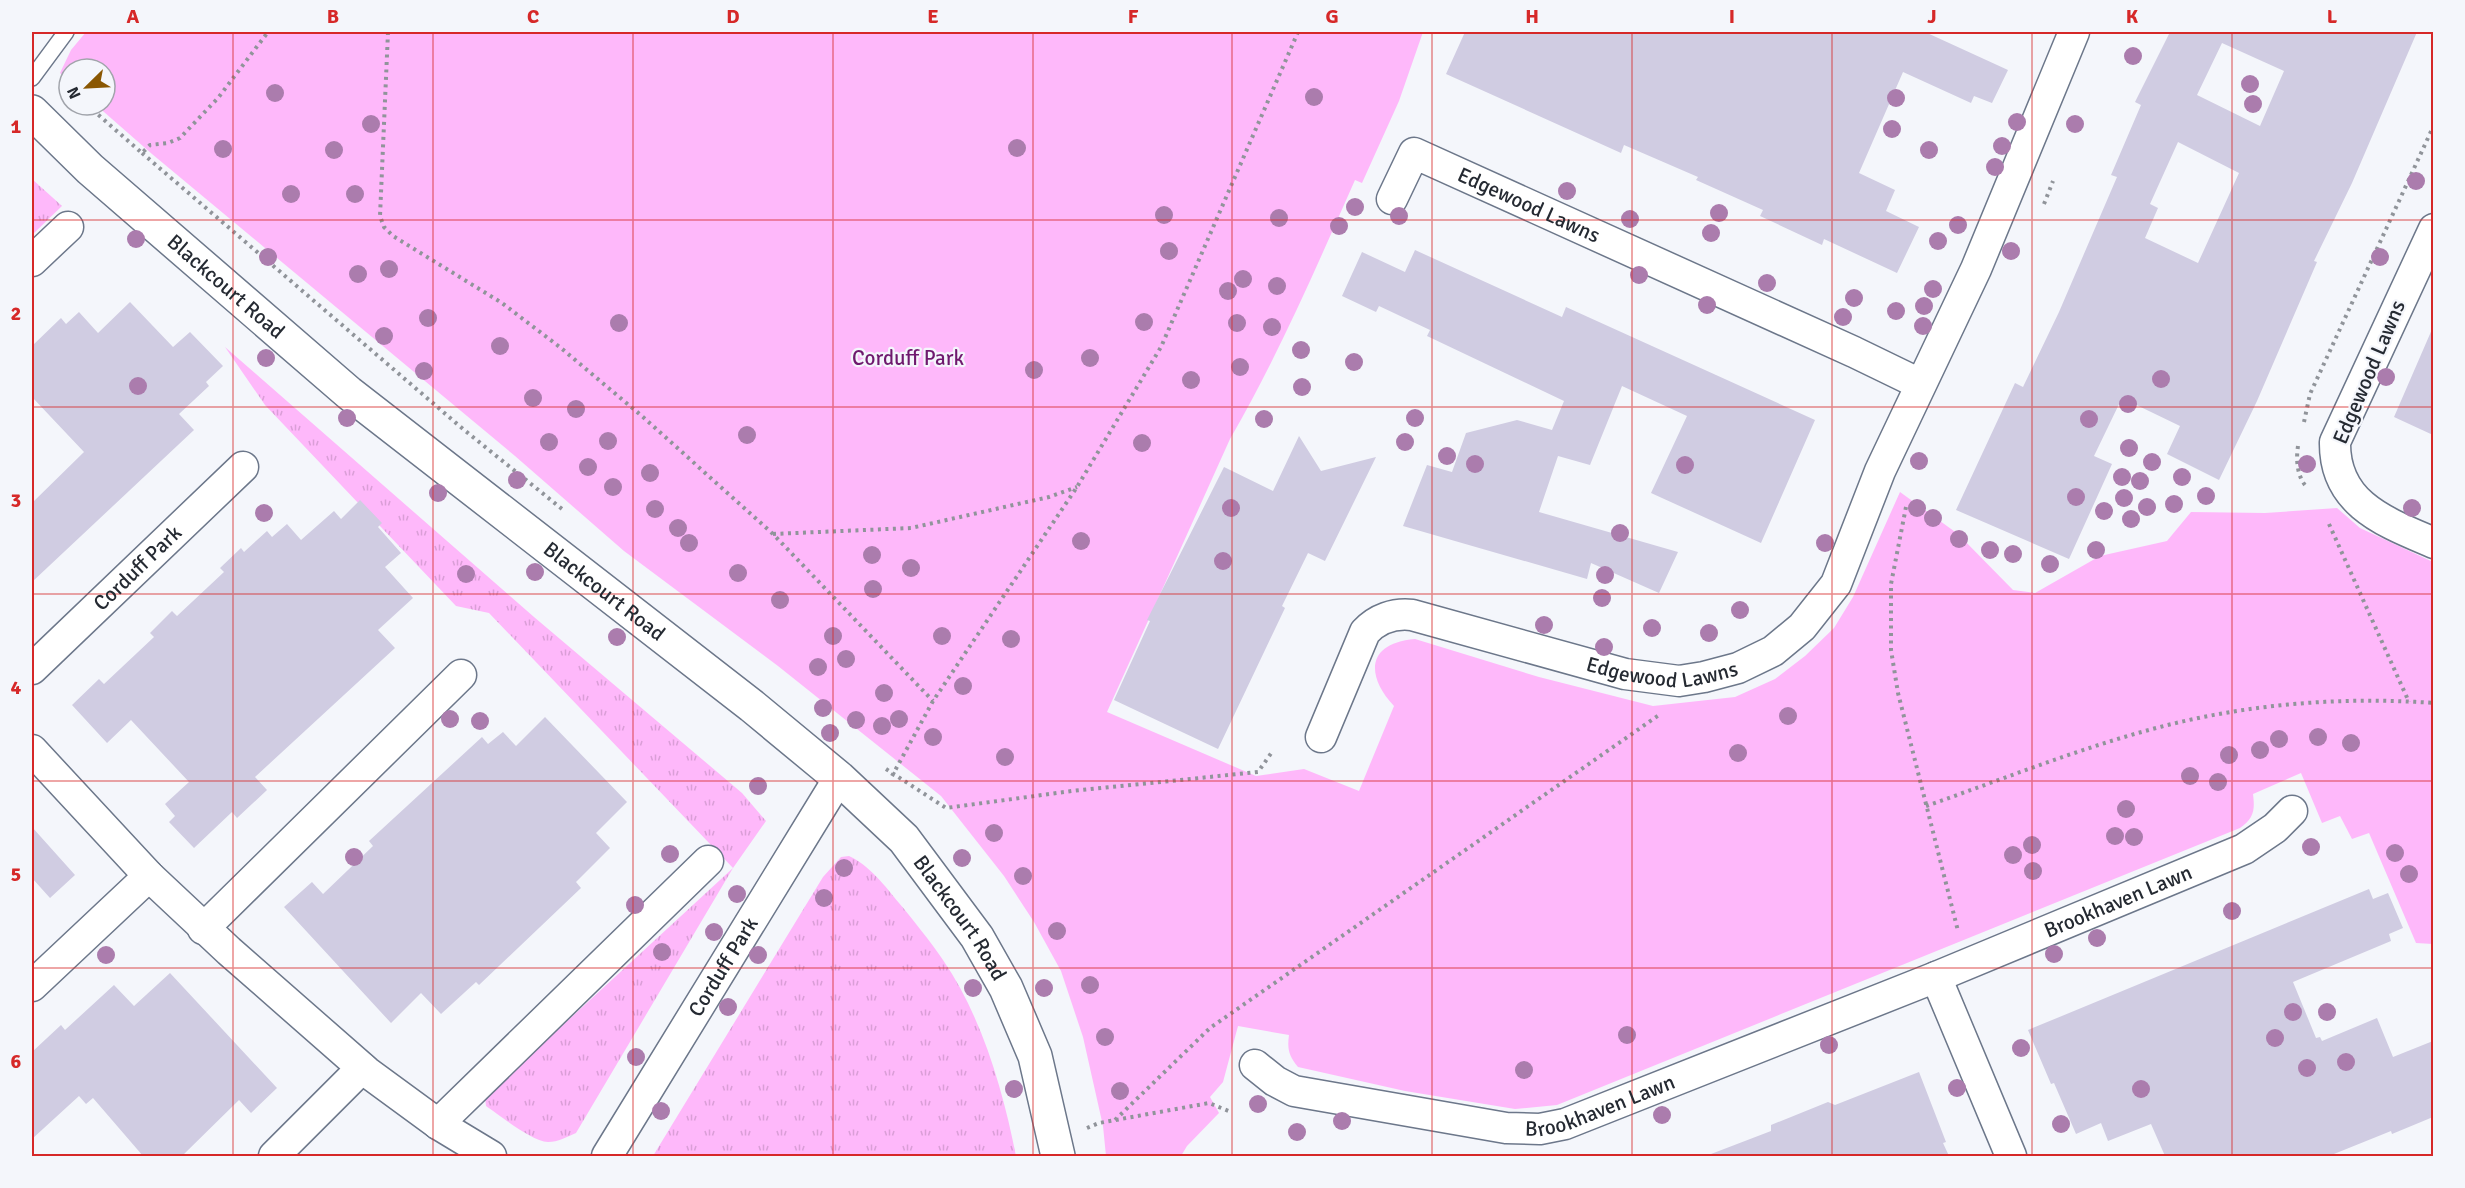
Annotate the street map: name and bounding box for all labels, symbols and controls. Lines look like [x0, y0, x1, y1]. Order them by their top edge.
text: A [127, 4, 140, 29]
text: B [327, 4, 339, 29]
text: C [527, 4, 539, 29]
text: D [726, 4, 740, 29]
text: E [927, 4, 939, 29]
text: F [1128, 4, 1139, 29]
text: G [1325, 4, 1339, 29]
text: H [1525, 4, 1539, 29]
text: I [1729, 4, 1735, 29]
text: J [1927, 4, 1937, 29]
text: K [2126, 4, 2139, 29]
text: L [2327, 4, 2338, 29]
north arrow [57, 57, 117, 117]
text: N [63, 84, 86, 102]
text: 1 [11, 114, 22, 139]
street label: Edgewood Lawns [1453, 161, 1604, 248]
street label: Blackcourt Road [162, 229, 290, 344]
street label: Edgewood Lawns [2327, 296, 2411, 448]
text: 2 [11, 301, 21, 326]
park label: Corduff Park [852, 345, 964, 371]
text: 3 [11, 488, 21, 513]
street label: Corduff Park [88, 520, 187, 616]
street label: Blackcourt Road [538, 536, 670, 647]
street label: Edgewood Lawns [1583, 651, 1741, 694]
text: 4 [11, 675, 22, 700]
street label: Blackcourt Road [908, 850, 1012, 985]
street label: Brookhaven Lawn [2040, 859, 2196, 944]
text: 5 [11, 862, 21, 887]
street label: Corduff Park [683, 912, 764, 1021]
text: 6 [11, 1049, 22, 1074]
street label: Brookhaven Lawn [1525, 1069, 1679, 1142]

